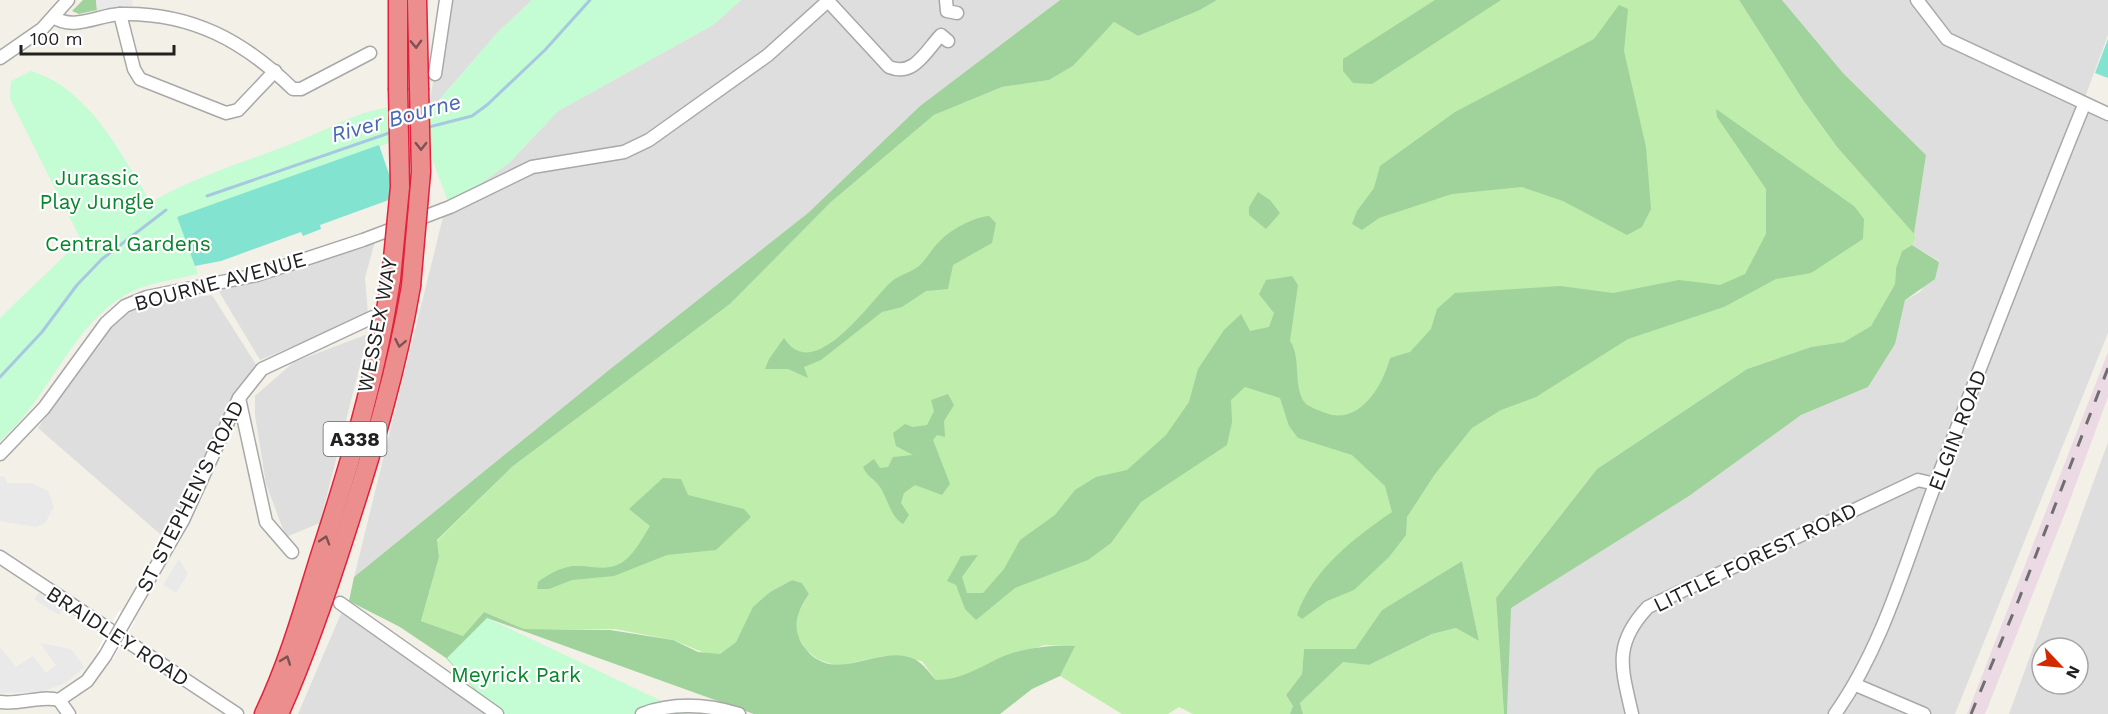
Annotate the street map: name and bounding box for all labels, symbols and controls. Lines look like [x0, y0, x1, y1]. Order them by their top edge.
scale bar [21, 18, 174, 56]
text: 100 m [30, 28, 83, 49]
one-way arrow [410, 39, 423, 48]
water label: River Bourne [328, 89, 464, 147]
one-way arrow [415, 142, 427, 151]
park label: Jurassic Play Jungle [40, 165, 154, 214]
park label: Central Gardens [45, 231, 211, 256]
street label: BOURNE AVENUE [131, 246, 309, 316]
street label: WESSEX WAY [352, 255, 402, 395]
one-way arrow [394, 338, 407, 348]
street label: ELGIN ROAD [1922, 366, 1992, 494]
street label: ST STEPHEN'S ROAD [131, 396, 249, 596]
road number: A338 [324, 422, 386, 456]
street label: LITTLE FOREST ROAD [1649, 497, 1861, 617]
one-way arrow [318, 535, 330, 546]
street label: BRAIDLEY ROAD [42, 581, 194, 691]
north arrow [2030, 636, 2090, 696]
one-way arrow [279, 655, 291, 666]
park label: Meyrick Park [451, 662, 581, 687]
text: N [2062, 663, 2084, 682]

